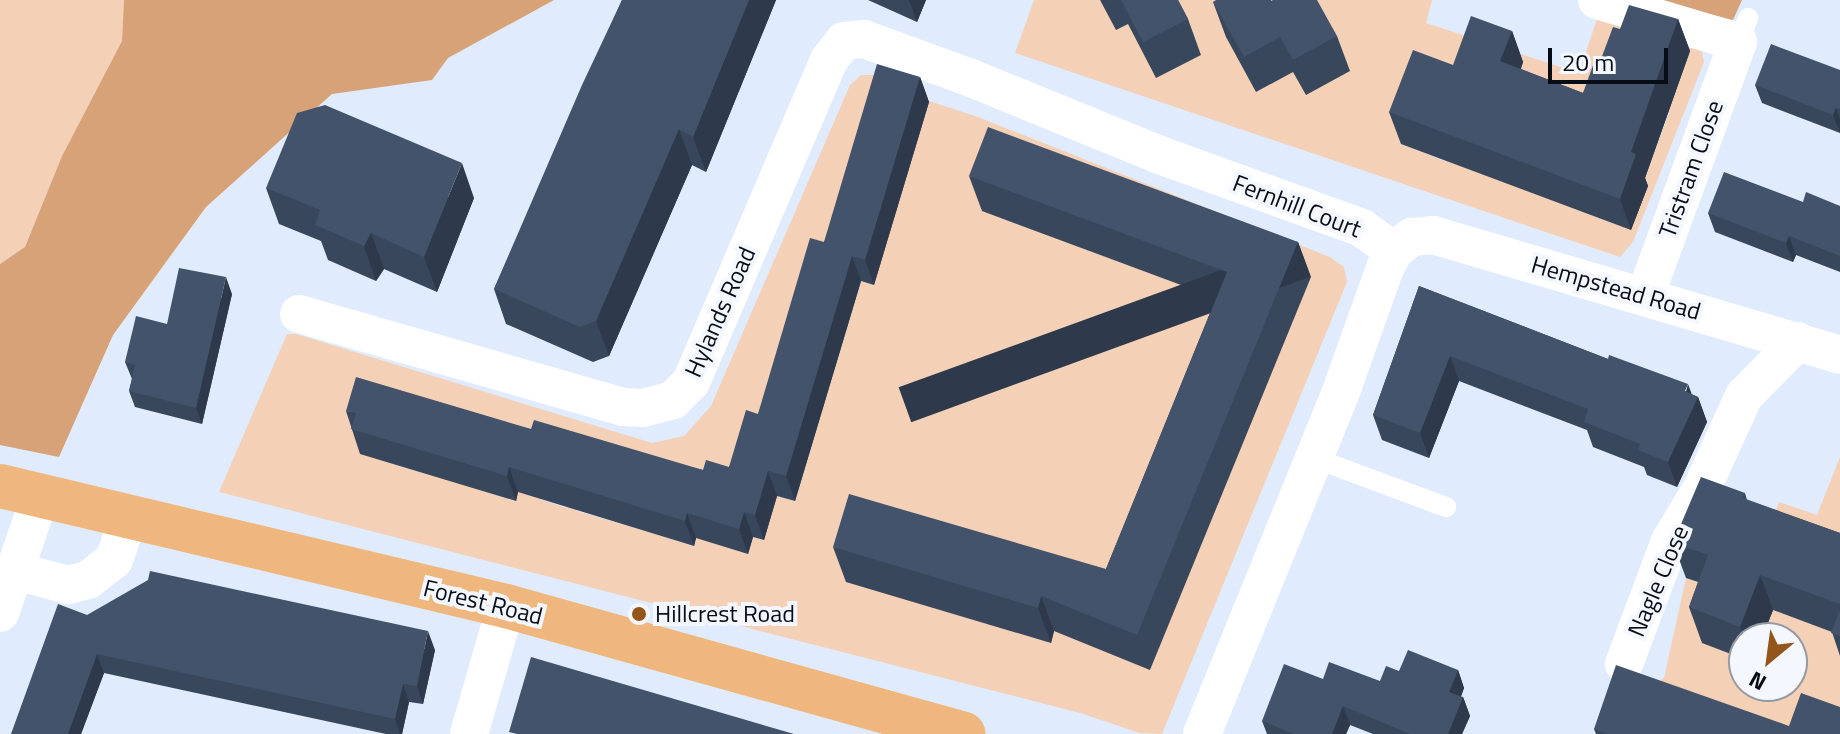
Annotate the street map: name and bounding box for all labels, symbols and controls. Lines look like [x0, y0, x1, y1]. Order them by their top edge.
scale bar [1552, 32, 1672, 82]
text: 20 m [1562, 44, 1614, 80]
street label: Tristram Close [1653, 96, 1729, 242]
street label: Fernhill Court [1229, 168, 1365, 244]
street label: Hylands Road [679, 242, 761, 382]
street label: Hempstead Road [1528, 250, 1704, 326]
street label: Nagle Close [1622, 521, 1694, 641]
street label: Forest Road [420, 573, 546, 631]
place label: Hillcrest Road [655, 600, 795, 628]
marker: Hillcrest Road [630, 605, 648, 623]
north arrow [1728, 622, 1808, 702]
text: N [1742, 663, 1772, 700]

